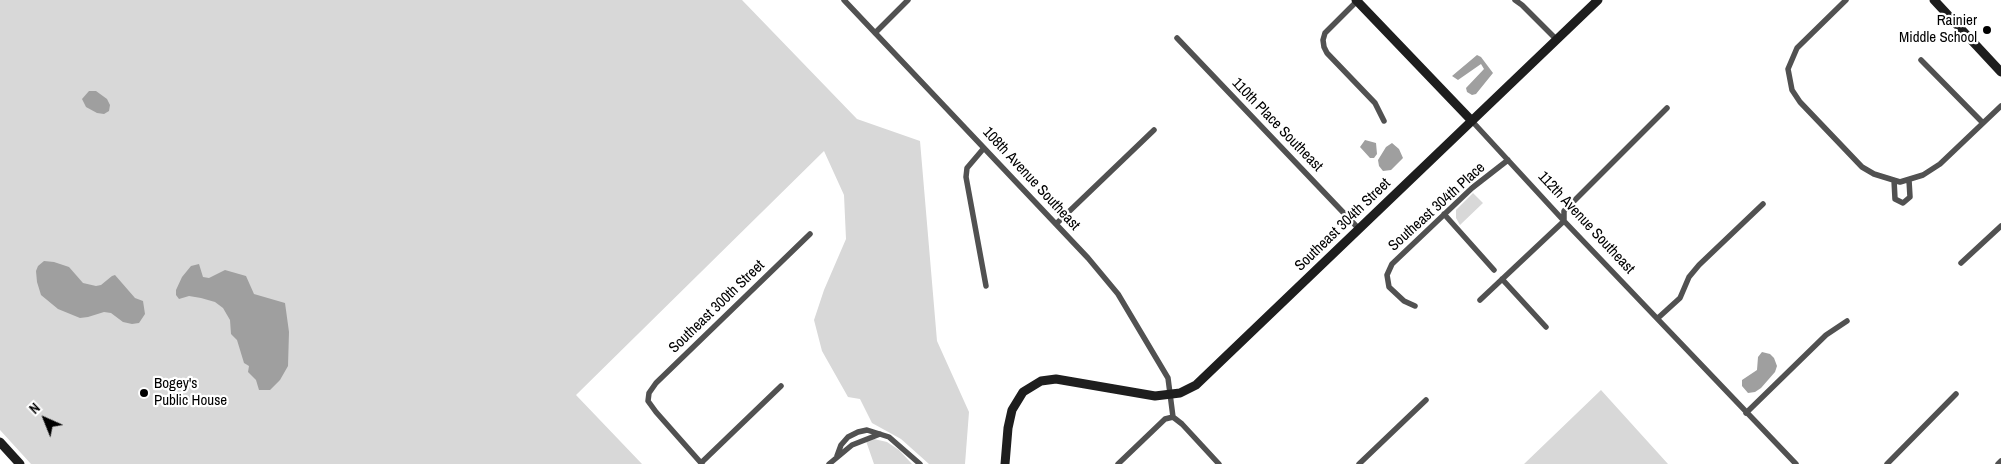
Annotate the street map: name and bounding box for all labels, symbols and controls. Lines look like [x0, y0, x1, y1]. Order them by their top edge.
place label: Rainier Middle School [1899, 12, 1977, 47]
marker: Rainier Middle School [1981, 24, 1993, 36]
street label: 110th Place Southeast [1228, 75, 1326, 175]
street label: 108th Avenue Southeast [979, 124, 1083, 234]
street label: Southeast 304th Place [1385, 159, 1489, 255]
street label: 112th Avenue Southeast [1534, 168, 1638, 278]
street label: Southeast 304th Street [1291, 175, 1395, 275]
street label: Southeast 300th Street [665, 257, 769, 357]
place label: Bogey's Public House [154, 375, 227, 410]
marker: Bogey's Public House [138, 387, 150, 399]
north arrow [20, 394, 70, 444]
text: N [25, 399, 44, 418]

